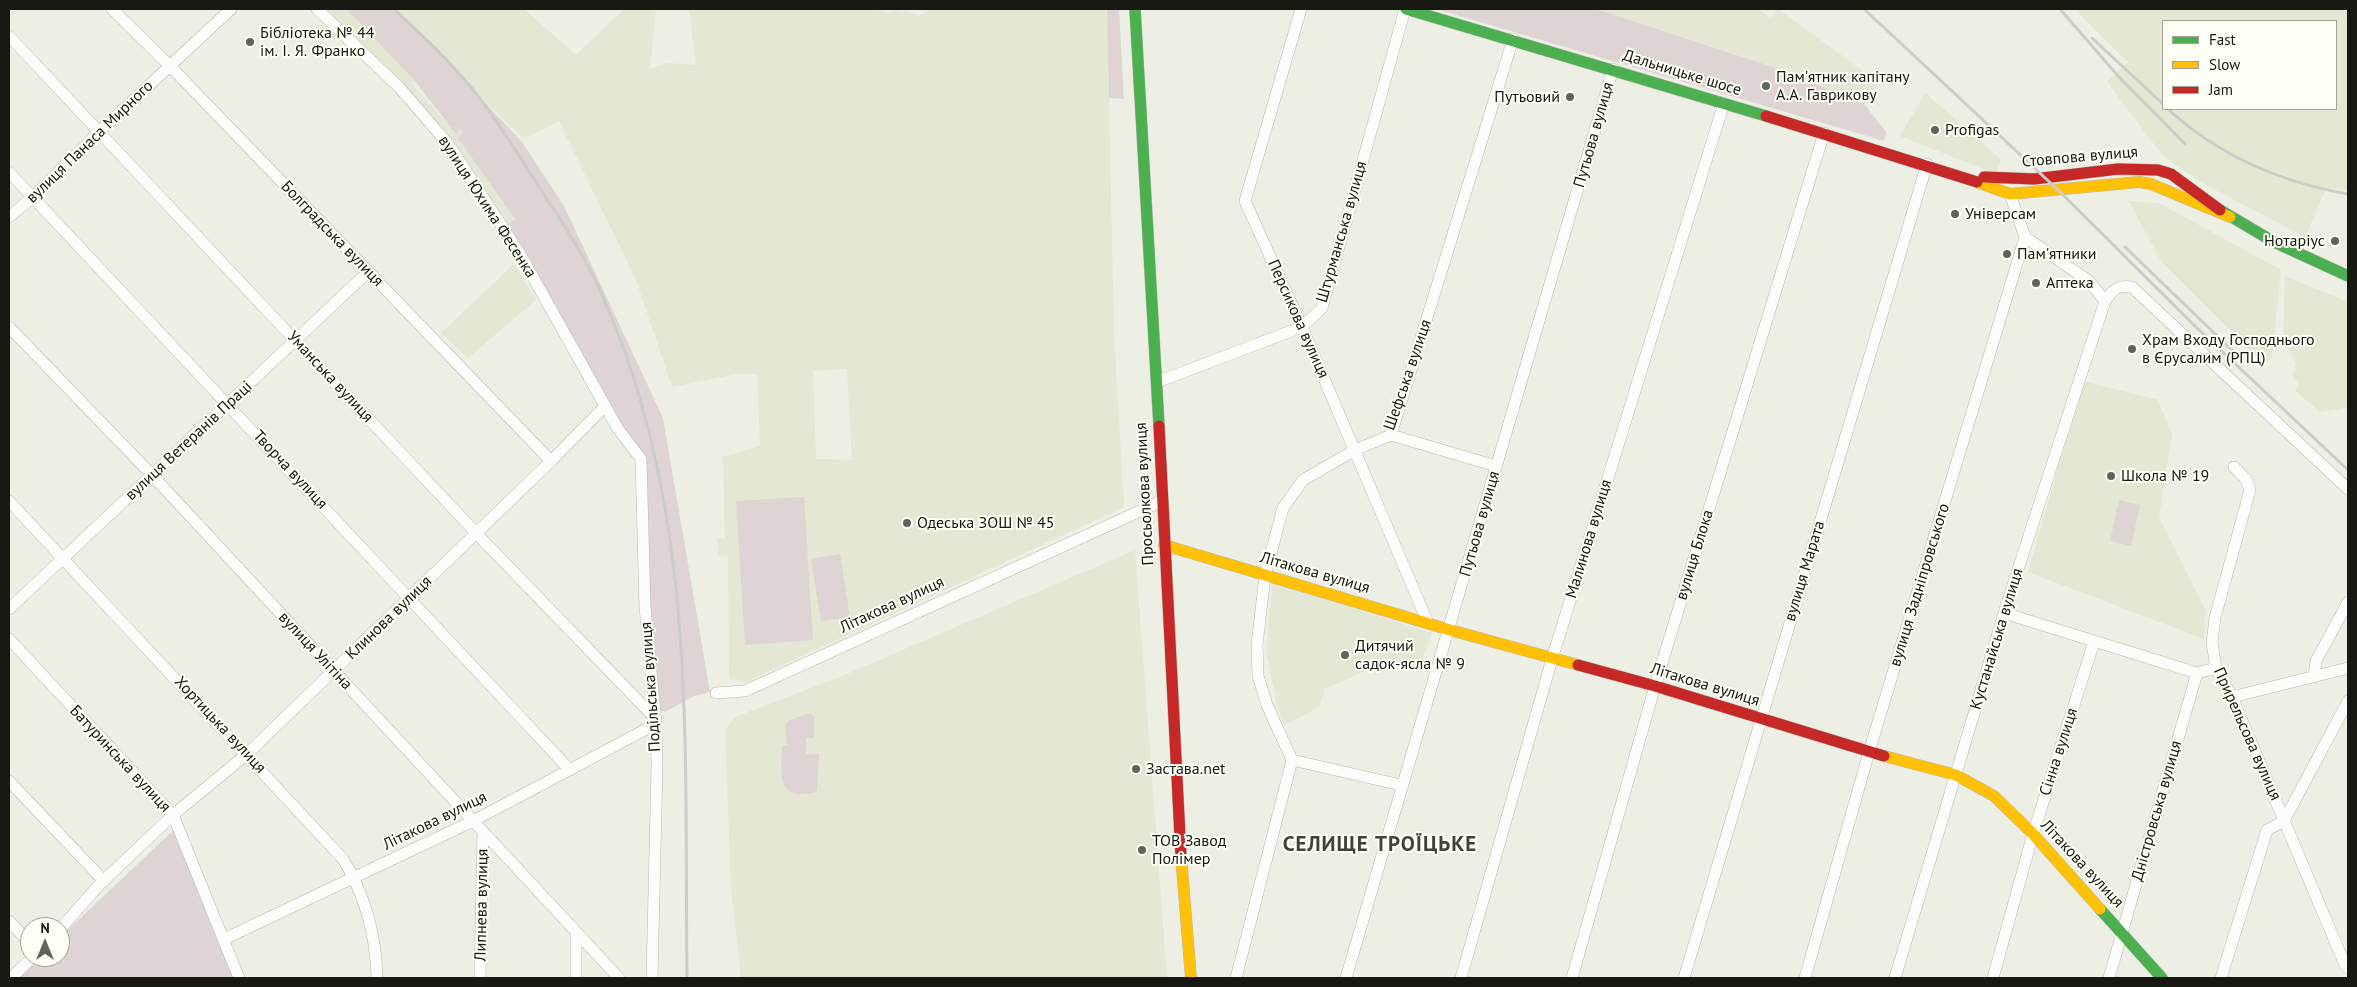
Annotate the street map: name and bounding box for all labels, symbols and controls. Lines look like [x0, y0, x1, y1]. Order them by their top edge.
legend [2162, 20, 2337, 110]
place label: Бібліотека № 44 ім. І. Я. Франко [260, 23, 374, 61]
text: Fast [2209, 30, 2236, 49]
marker: Бібліотека № 44 ім. І. Я. Франко [244, 36, 256, 48]
street label: Дальницьке шосе [1620, 46, 1744, 100]
text: Slow [2209, 55, 2240, 74]
place label: Пам'ятник капітану А.А. Гаврикову [1776, 67, 1910, 105]
street label: вулиця Панаса Мирного [23, 77, 157, 207]
street label: Путьова вулиця [1570, 80, 1618, 190]
marker: Пам'ятник капітану А.А. Гаврикову [1760, 80, 1772, 92]
text: Jam [2209, 80, 2233, 99]
place label: Путьовий [1494, 87, 1560, 107]
marker: Путьовий [1564, 91, 1576, 103]
place label: Profigas [1945, 120, 1999, 140]
marker: Profigas [1929, 124, 1941, 136]
street label: вулиця Юхима Фесенка [434, 132, 540, 282]
street label: Стовпова вулиця [2021, 142, 2139, 172]
street label: Штурманська вулиця [1313, 159, 1371, 305]
street label: Болградська вулиця [277, 177, 387, 291]
place label: Універсам [1965, 204, 2036, 224]
marker: Універсам [1949, 208, 1961, 220]
place label: Нотаріус [2264, 231, 2325, 251]
marker: Нотаріус [2329, 235, 2341, 247]
place label: Пам'ятники [2017, 244, 2096, 264]
marker: Пам'ятники [2001, 248, 2013, 260]
street label: Персикова вулиця [1263, 257, 1333, 381]
place label: Аптека [2046, 273, 2094, 293]
marker: Аптека [2030, 277, 2042, 289]
street label: Шефська вулиця [1380, 317, 1436, 433]
street label: Уманська вулиця [283, 327, 377, 427]
place label: Храм Входу Господнього в Єрусалим (РПЦ) [2142, 330, 2315, 368]
marker: Храм Входу Господнього в Єрусалим (РПЦ) [2126, 343, 2138, 355]
street label: вулиця Ветеранів Праці [122, 377, 256, 505]
street label: Просьолкова вулиця [1132, 422, 1158, 566]
street label: Творча вулиця [249, 427, 331, 513]
place label: Школа № 19 [2121, 466, 2209, 486]
street label: Путьова вулиця [1456, 469, 1504, 579]
marker: Школа № 19 [2105, 470, 2117, 482]
street label: Малинова вулиця [1562, 477, 1616, 601]
street label: вулиця Задніпровського [1886, 501, 1954, 669]
street label: вулиця Блока [1672, 507, 1718, 603]
place label: Одеська ЗОШ № 45 [917, 513, 1055, 533]
marker: Одеська ЗОШ № 45 [901, 517, 913, 529]
street label: вулиця Марата [1781, 518, 1829, 624]
street label: Літакова вулиця [1258, 548, 1372, 598]
street label: Кустанайська вулиця [1966, 566, 2028, 712]
street label: Клинова вулиця [342, 572, 436, 664]
street label: Літакова вулиця [837, 572, 947, 638]
street label: вулиця Улітіна [274, 608, 356, 694]
street label: Подільська вулиця [637, 621, 665, 753]
place label: Дитячий садок-ясла № 9 [1355, 636, 1465, 674]
marker: Дитячий садок-ясла № 9 [1339, 649, 1351, 661]
street label: Літакова вулиця [1648, 659, 1762, 711]
street label: Прирельсова вулиця [2209, 664, 2285, 804]
street label: Хортицька вулиця [170, 672, 270, 778]
street label: Батуринська вулиця [65, 701, 175, 817]
street label: Сінна вулиця [2036, 706, 2082, 798]
street label: Дністровська вулиця [2128, 739, 2186, 883]
place label: Застава.net [1146, 759, 1226, 779]
marker: Застава.net [1130, 763, 1142, 775]
street label: Літакова вулиця [380, 788, 490, 854]
street label: Літакова вулиця [2036, 816, 2128, 912]
place label: ТОВ Завод Полімер [1152, 831, 1226, 869]
district label: СЕЛИЩЕ ТРОЇЦЬКЕ [1281, 832, 1479, 858]
marker: ТОВ Завод Полімер [1136, 844, 1148, 856]
street label: Липнева вулиця [471, 849, 493, 961]
north arrow [20, 917, 70, 967]
text: N [40, 919, 50, 937]

